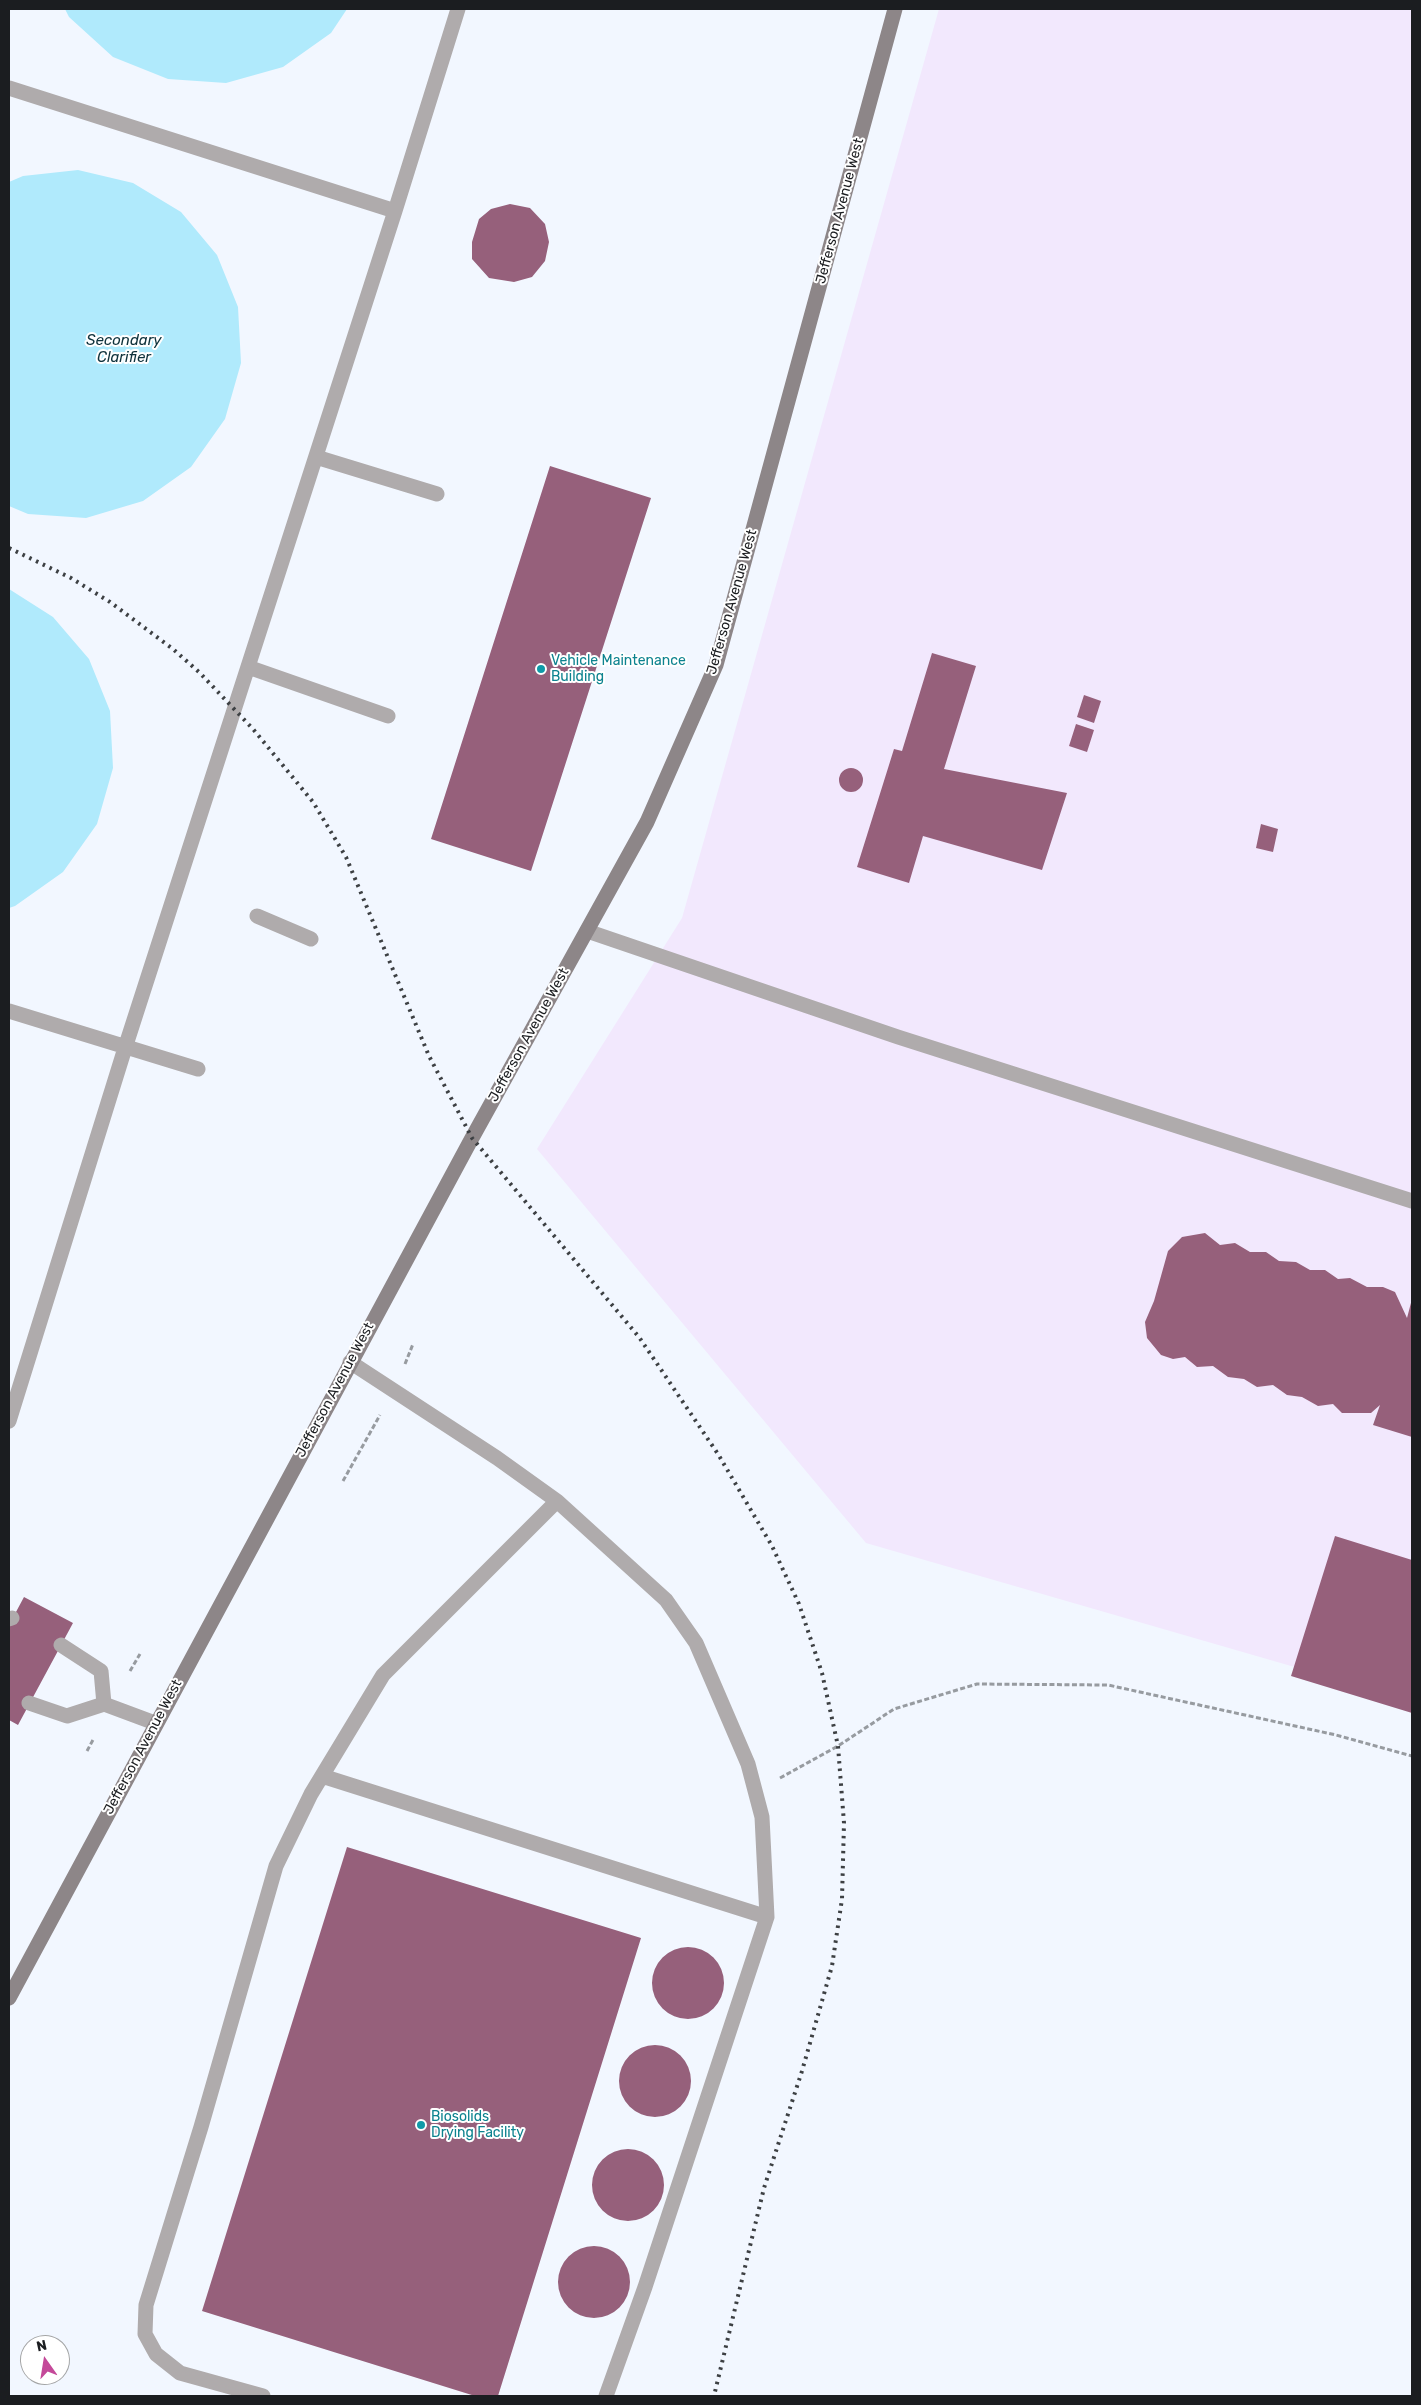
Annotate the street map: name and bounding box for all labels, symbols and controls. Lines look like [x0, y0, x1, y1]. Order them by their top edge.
street label: Jefferson Avenue West [812, 136, 868, 286]
water label: Secondary Clarifier [86, 332, 162, 367]
street label: Jefferson Avenue West [703, 527, 761, 677]
place label: Vehicle Maintenance Building [551, 653, 686, 686]
marker: Vehicle Maintenance Building [535, 663, 547, 675]
street label: Jefferson Avenue West [485, 965, 573, 1105]
street label: Jefferson Avenue West [292, 1320, 378, 1460]
street label: Jefferson Avenue West [100, 1677, 186, 1817]
place label: Biosolids Drying Facility [431, 2109, 524, 2142]
marker: Biosolids Drying Facility [415, 2119, 427, 2131]
north arrow [20, 2335, 70, 2385]
text: N [35, 2336, 49, 2355]

